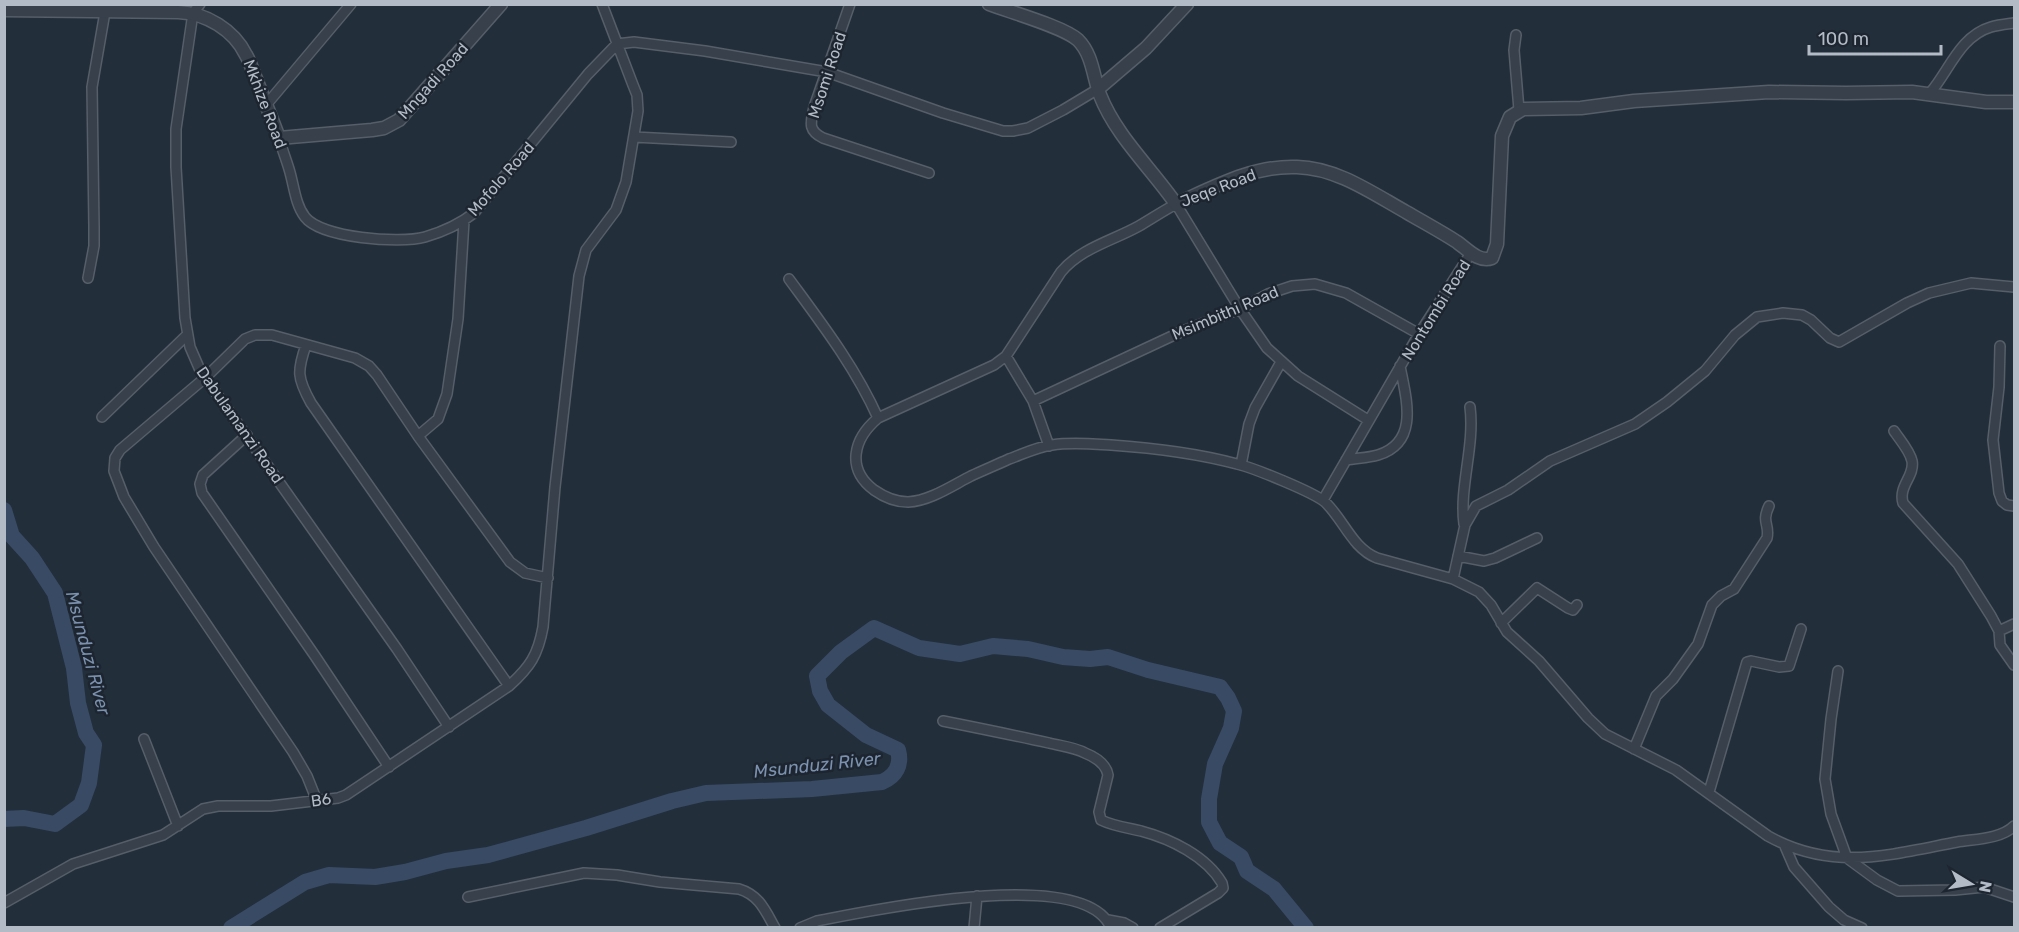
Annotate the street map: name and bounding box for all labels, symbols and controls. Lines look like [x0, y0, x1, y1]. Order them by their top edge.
scale bar [1809, 18, 1941, 56]
text: 100 m [1818, 28, 1869, 50]
street label: Msomi Road [804, 29, 850, 121]
street label: Mngadi Road [394, 39, 472, 123]
street label: Mkhize Road [239, 57, 291, 151]
street label: Mofolo Road [464, 138, 538, 220]
street label: Jeqe Road [1178, 165, 1258, 211]
street label: Nontombi Road [1398, 256, 1474, 364]
street label: Msimbithi Road [1169, 282, 1281, 344]
street label: Dabulamanzi Road [193, 363, 287, 487]
water label: Msunduzi River [61, 589, 115, 719]
water label: Msunduzi River [752, 747, 883, 783]
street label: B6 [310, 789, 333, 811]
north arrow [1941, 854, 2001, 914]
text: N [1975, 879, 1996, 894]

